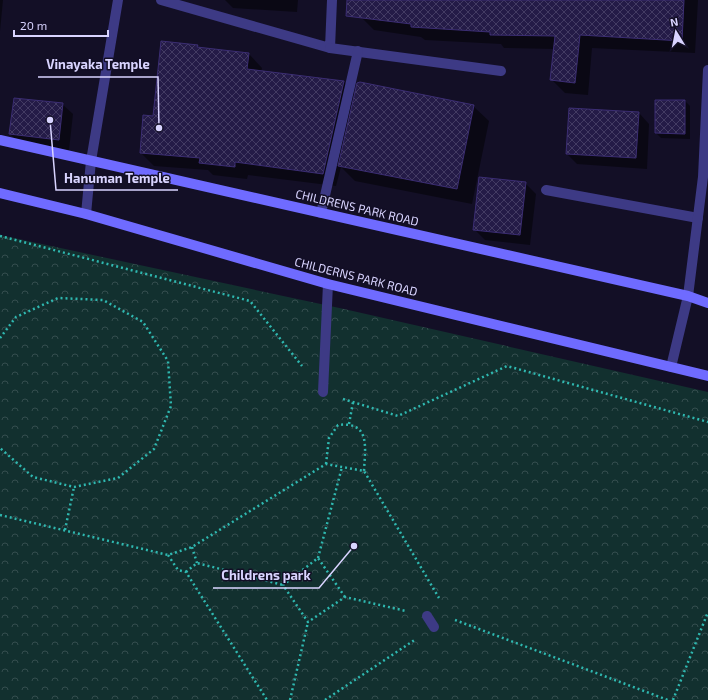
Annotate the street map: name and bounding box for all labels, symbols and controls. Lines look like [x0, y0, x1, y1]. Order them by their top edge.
scale bar [14, 12, 108, 38]
north arrow [656, 12, 696, 52]
text: N [669, 15, 679, 29]
text: 20 m [20, 18, 47, 32]
callout: Vinayaka Temple [38, 52, 158, 77]
text: Vinayaka Temple [46, 56, 150, 72]
callout: Hanuman Temple [56, 165, 178, 190]
text: Hanuman Temple [64, 170, 170, 186]
street label: CHILDRENS PARK ROAD [294, 186, 420, 228]
street label: CHILDERNS PARK ROAD [293, 254, 419, 298]
callout: Childrens park [213, 563, 319, 588]
text: Childrens park [221, 567, 311, 583]

